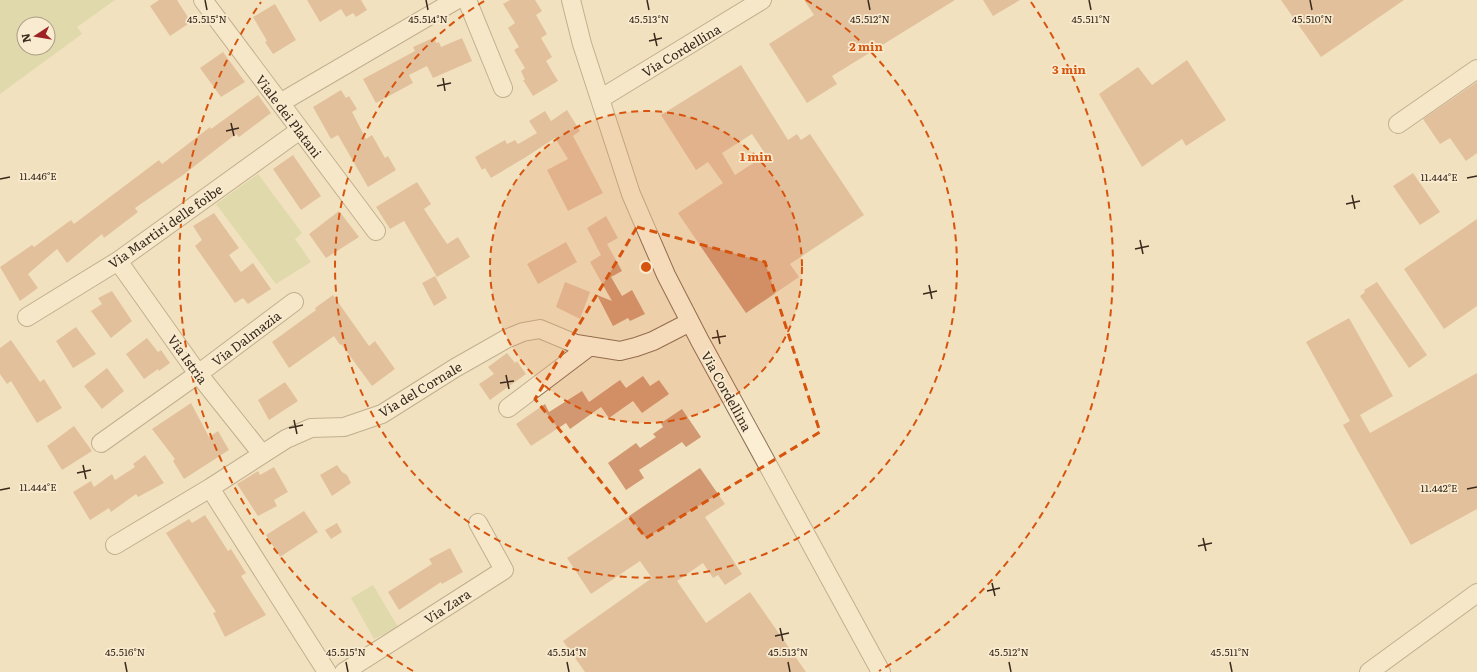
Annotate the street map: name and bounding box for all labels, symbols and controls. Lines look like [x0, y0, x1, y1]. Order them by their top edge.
text: 45.515°N [187, 11, 227, 26]
text: 45.514°N [408, 11, 448, 26]
text: 45.513°N [629, 11, 669, 26]
text: 45.512°N [850, 11, 890, 26]
text: 45.511°N [1072, 11, 1110, 26]
text: 45.510°N [1292, 11, 1332, 26]
north arrow [16, 16, 56, 56]
street label: Via Cordellina [638, 19, 724, 81]
text: N [16, 32, 34, 44]
text: 2 min [849, 37, 883, 55]
text: 3 min [1052, 60, 1087, 78]
street label: Viale dei Platani [251, 71, 327, 162]
text: 1 min [740, 147, 773, 165]
text: 11.446°E [19, 168, 57, 183]
text: 11.444°E [1420, 169, 1458, 184]
street label: Via Martiri delle foibe [104, 179, 226, 273]
centre of rings [639, 260, 653, 274]
street label: Via Dalmazia [208, 306, 284, 370]
street label: Via Istria [164, 330, 212, 388]
street label: Via Cordellina [697, 347, 757, 435]
street label: Via del Cornale [375, 357, 465, 421]
text: 11.444°E [19, 479, 57, 494]
text: 11.442°E [1421, 480, 1457, 495]
street label: Via Zara [420, 584, 474, 628]
text: 45.516°N [105, 644, 145, 659]
text: 45.515°N [326, 644, 366, 659]
text: 45.514°N [547, 644, 587, 659]
text: 45.513°N [768, 644, 808, 659]
text: 45.512°N [989, 644, 1029, 659]
text: 45.511°N [1211, 644, 1249, 659]

